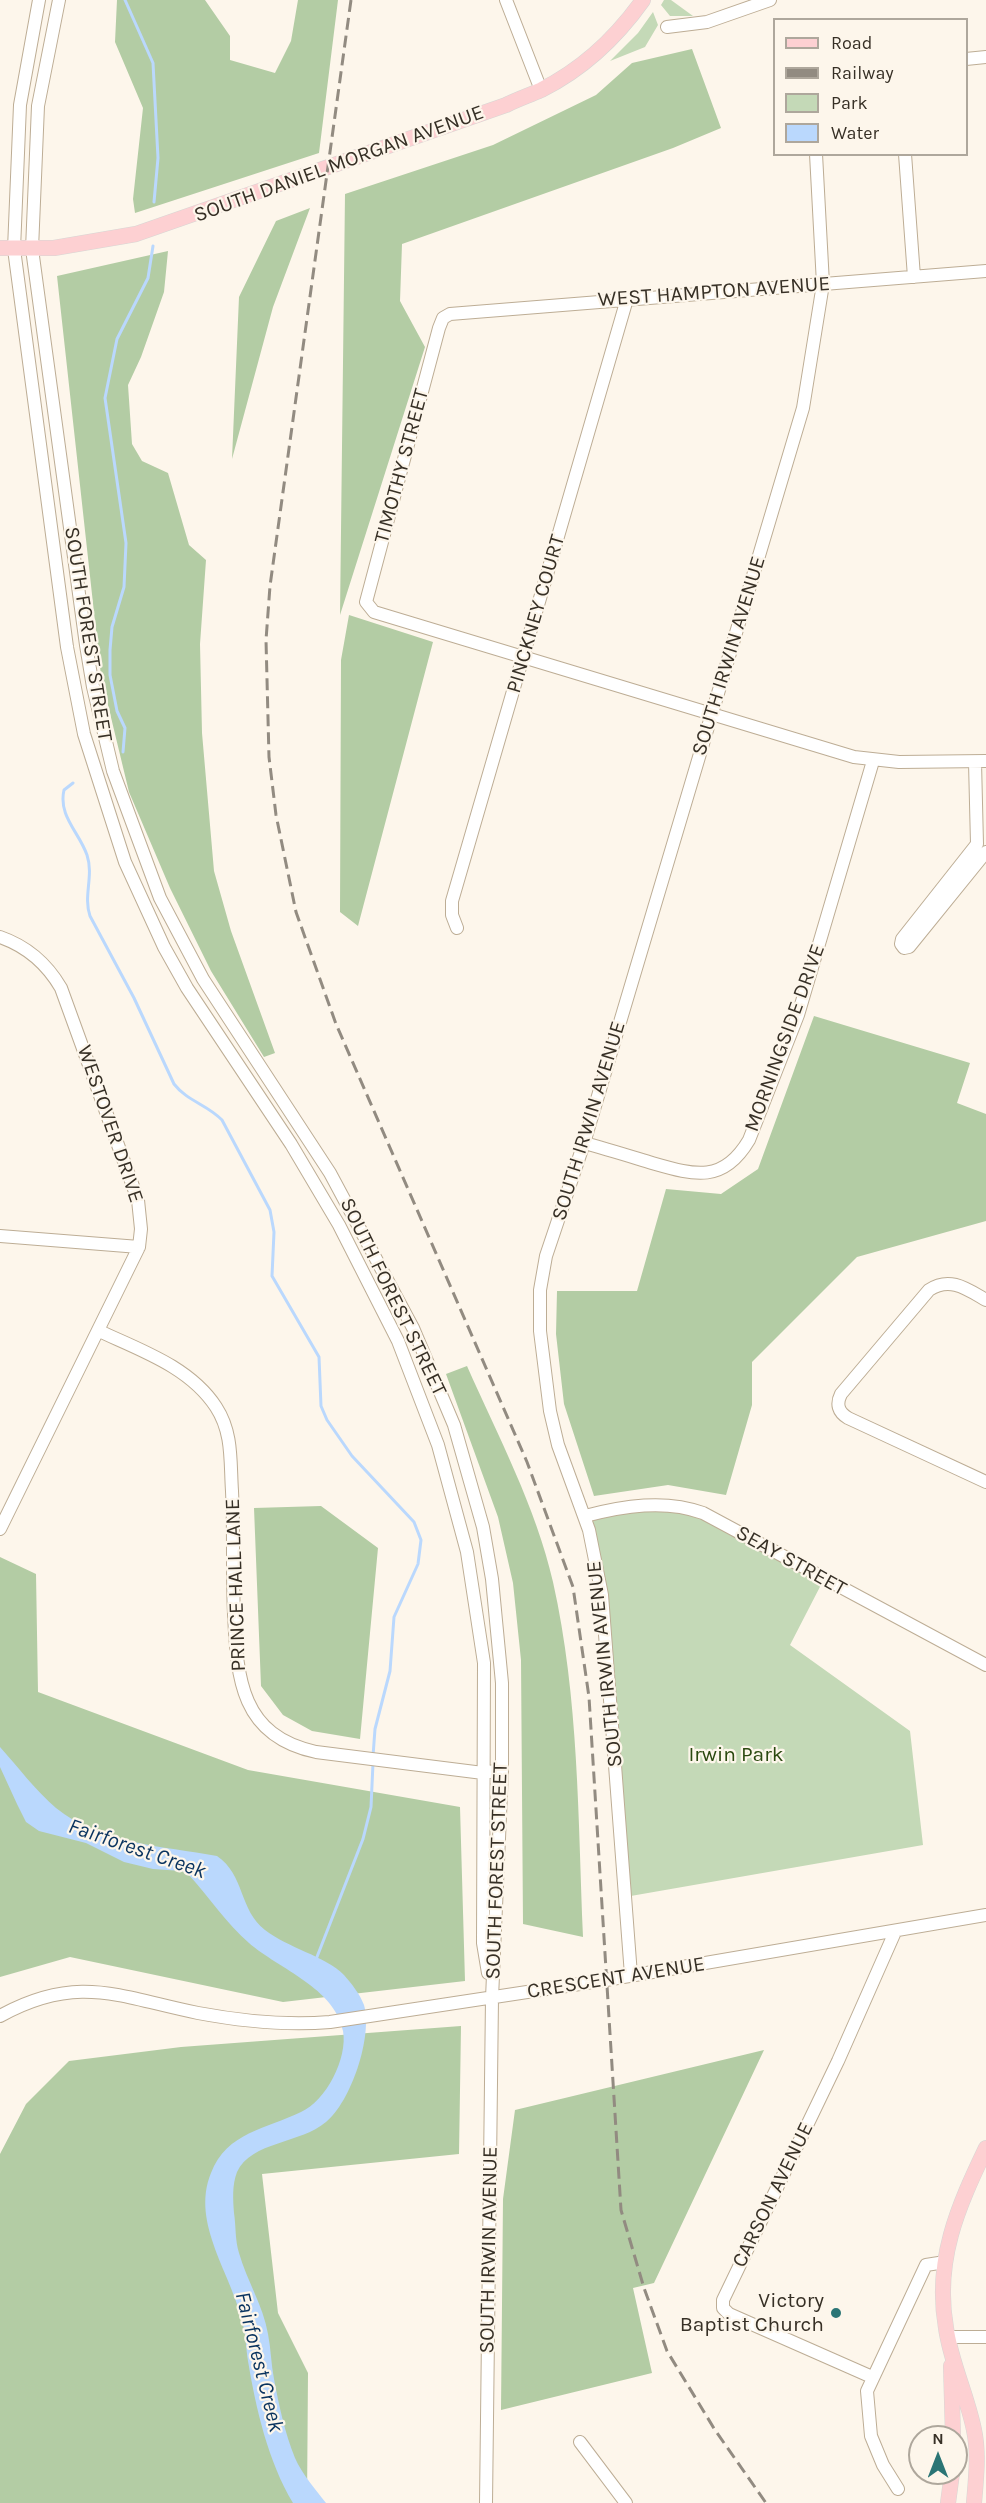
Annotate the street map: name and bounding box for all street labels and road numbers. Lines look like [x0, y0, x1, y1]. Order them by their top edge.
street label: SOUTH DANIEL MORGAN AVENUE [191, 100, 487, 228]
street label: WEST HAMPTON AVENUE [597, 271, 831, 313]
street label: TIMOTHY STREET [369, 386, 435, 546]
street label: SOUTH FOREST STREET [59, 525, 117, 743]
street label: PINCKNEY COURT [501, 532, 571, 696]
street label: SOUTH IRWIN AVENUE [687, 553, 771, 759]
street label: MORNINGSIDE DRIVE [739, 941, 831, 1135]
street label: SOUTH IRWIN AVENUE [547, 1018, 631, 1224]
street label: WESTOVER DRIVE [71, 1042, 149, 1206]
street label: SOUTH FOREST STREET [334, 1194, 452, 1400]
street label: PRINCE HALL LANE [220, 1498, 252, 1672]
street label: SEAY STREET [731, 1520, 851, 1602]
street label: SOUTH IRWIN AVENUE [582, 1560, 628, 1768]
street label: SOUTH FOREST STREET [481, 1762, 513, 1980]
street label: CRESCENT AVENUE [525, 1951, 707, 2005]
street label: CARSON AVENUE [727, 2118, 819, 2272]
street label: SOUTH IRWIN AVENUE [475, 2146, 503, 2354]

